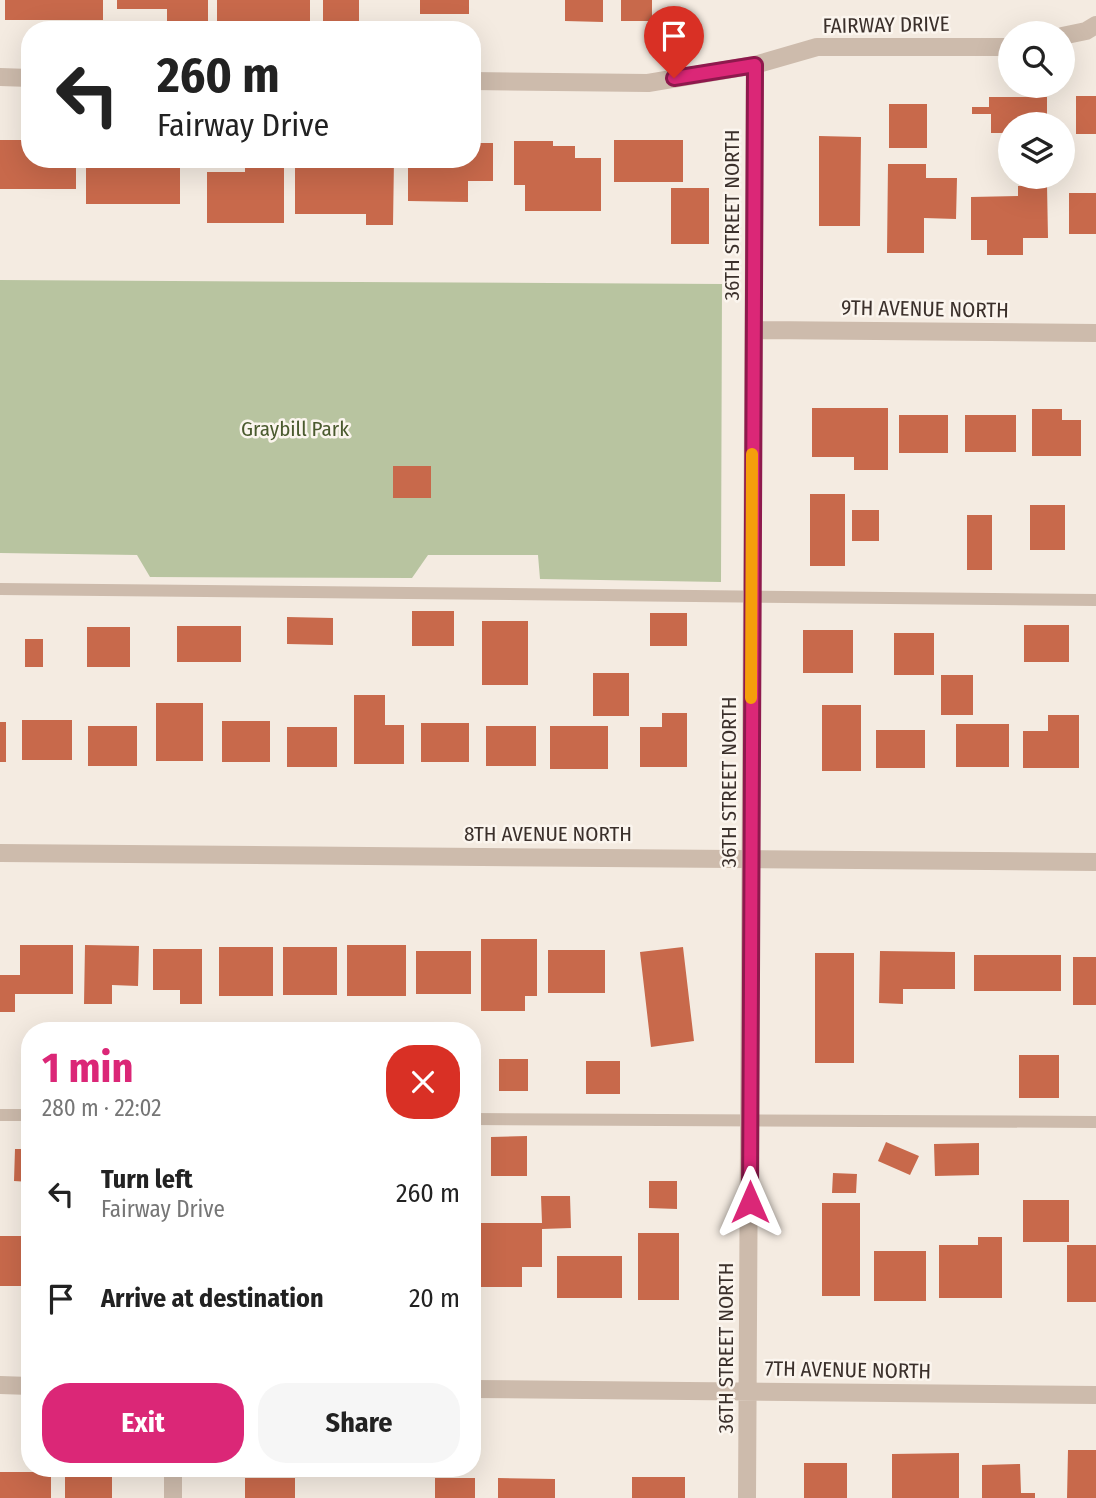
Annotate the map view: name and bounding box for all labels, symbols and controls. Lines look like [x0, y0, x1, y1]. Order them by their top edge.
pin [644, 6, 704, 78]
street label: FAIRWAY DRIVE [822, 11, 950, 39]
icon: arrive [655, 17, 693, 55]
map controls [998, 21, 1075, 189]
button: search [998, 21, 1075, 98]
text: 260 m [157, 46, 280, 105]
icon: left [42, 49, 133, 140]
text: Fairway Drive [157, 106, 329, 144]
button: layers [998, 112, 1075, 189]
street label: 36TH STREET NORTH [719, 129, 745, 301]
street label: 9TH AVENUE NORTH [841, 295, 1009, 323]
park label: Graybill Park [241, 416, 349, 442]
street label: 36TH STREET NORTH [716, 696, 742, 868]
street label: 8TH AVENUE NORTH [464, 821, 632, 847]
text: 1 min [42, 1043, 133, 1093]
button: close [386, 1045, 460, 1119]
text: 280 m · 22:02 [42, 1094, 161, 1122]
text: Turn left [101, 1164, 193, 1195]
position arrow [713, 1165, 787, 1239]
icon: left [42, 1175, 80, 1213]
text: 260 m [396, 1178, 460, 1209]
text: Fairway Drive [101, 1195, 225, 1223]
street label: 36TH STREET NORTH [713, 1262, 739, 1434]
icon: arrive [42, 1280, 80, 1318]
text: Arrive at destination [101, 1283, 324, 1314]
text: 20 m [409, 1283, 460, 1314]
street label: 7TH AVENUE NORTH [765, 1356, 931, 1384]
button: Exit [42, 1383, 244, 1463]
button: Share [258, 1383, 460, 1463]

